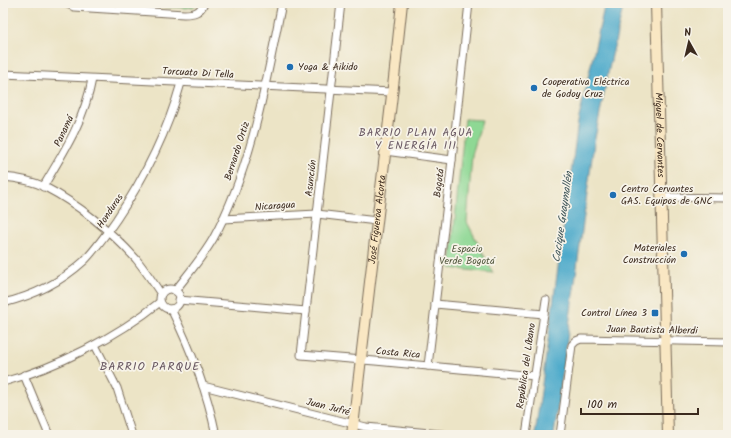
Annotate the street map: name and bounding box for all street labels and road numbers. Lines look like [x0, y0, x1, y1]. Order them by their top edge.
street label: Torcuato Di Tella [162, 63, 235, 83]
street label: Miguel de Cervantes [650, 92, 669, 178]
street label: Panamá [50, 112, 79, 149]
street label: Bernardo Ortiz [220, 119, 254, 183]
street label: Asunción [301, 159, 321, 197]
street label: Bogotá [429, 166, 449, 198]
street label: José Figueroa Alcorta [364, 174, 391, 265]
street label: Honduras [93, 190, 128, 231]
street label: Nicaragua [254, 197, 296, 215]
street label: República del Líbano [512, 321, 540, 410]
street label: Juan Bautista Alberdi [606, 321, 698, 339]
street label: Costa Rica [375, 343, 421, 363]
street label: Juan Jufré [304, 394, 352, 420]

